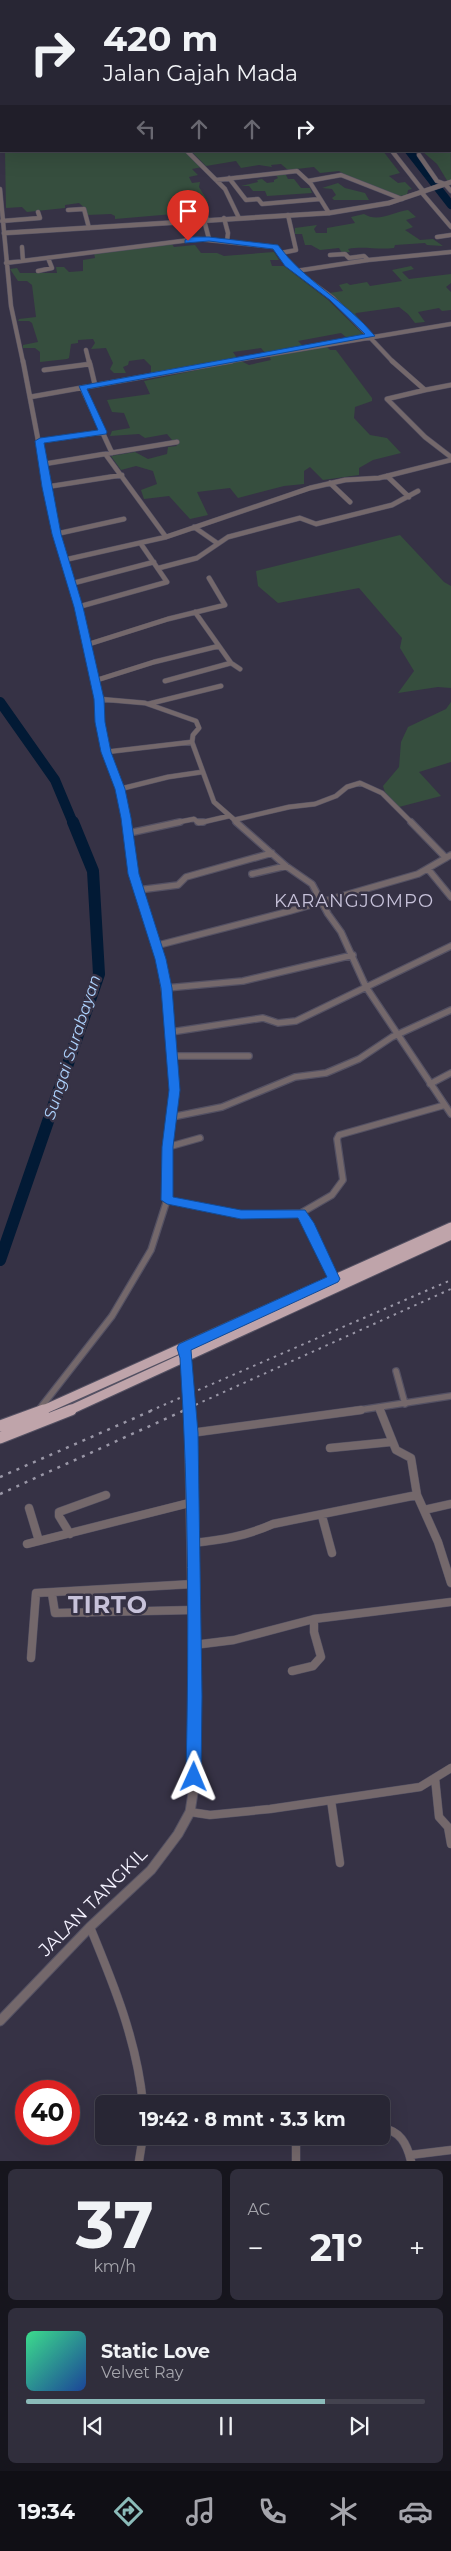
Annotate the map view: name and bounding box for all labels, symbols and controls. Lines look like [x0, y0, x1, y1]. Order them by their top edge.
text: 420 m [103, 17, 218, 60]
icon: right [20, 20, 85, 85]
text: Jalan Gajah Mada [103, 60, 298, 87]
icon: left [132, 115, 160, 143]
icon: ahead [185, 115, 213, 143]
icon: ahead [238, 115, 266, 143]
icon: right [291, 115, 319, 143]
pin [167, 190, 209, 241]
icon: arrive [174, 197, 202, 225]
district label: KARANGJOMPO [274, 890, 434, 912]
water label: Sungai Surabayan [40, 972, 104, 1122]
district label: TIRTO [68, 1590, 148, 1619]
position arrow [167, 1750, 219, 1802]
street label: JALAN TANGKIL [33, 1843, 152, 1962]
speed limit sign: 40 [15, 2080, 80, 2145]
text: 19:42 · 8 mnt · 3.3 km [139, 2108, 346, 2131]
text: 37 [76, 2185, 154, 2264]
text: AC [248, 2200, 270, 2219]
text: 21° [310, 2224, 363, 2271]
text: − [248, 2231, 264, 2265]
text: + [409, 2231, 425, 2265]
text: km/h [93, 2257, 136, 2276]
text: Static Love [101, 2340, 210, 2363]
text: Velvet Ray [101, 2363, 183, 2382]
icon: previous [79, 2412, 107, 2440]
icon: pause [212, 2412, 240, 2440]
icon: next [345, 2412, 373, 2440]
icon: directions [111, 2494, 146, 2529]
icon: music [183, 2494, 218, 2529]
icon: phone [255, 2494, 290, 2529]
icon: climate [326, 2494, 361, 2529]
icon: car [398, 2494, 433, 2529]
text: 19:34 [18, 2498, 75, 2525]

